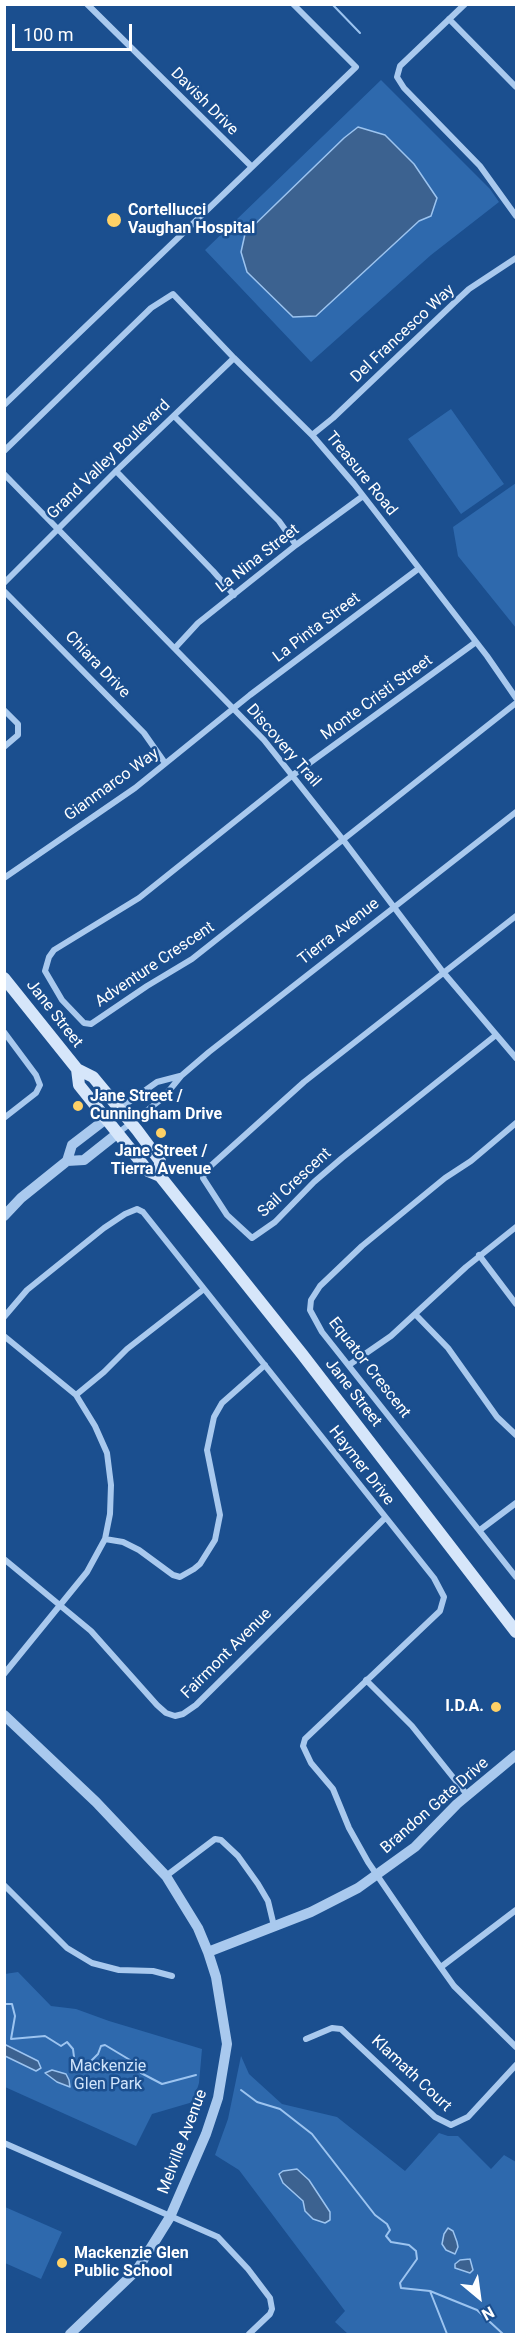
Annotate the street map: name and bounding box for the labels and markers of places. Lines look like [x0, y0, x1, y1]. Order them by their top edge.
place label: Cortellucci Vaughan Hospital [128, 201, 255, 239]
marker: Cortellucci Vaughan Hospital [105, 211, 123, 229]
place label: Jane Street / Cunningham Drive [90, 1087, 222, 1125]
marker: Jane Street / Cunningham Drive [71, 1099, 85, 1113]
marker: Jane Street / Tierra Avenue [154, 1126, 168, 1140]
place label: Jane Street / Tierra Avenue [111, 1142, 211, 1180]
place label: I.D.A. [445, 1697, 484, 1717]
marker: I.D.A. [489, 1700, 503, 1714]
place label: Mackenzie Glen Public School [74, 2244, 189, 2282]
marker: Mackenzie Glen Public School [55, 2256, 69, 2270]

